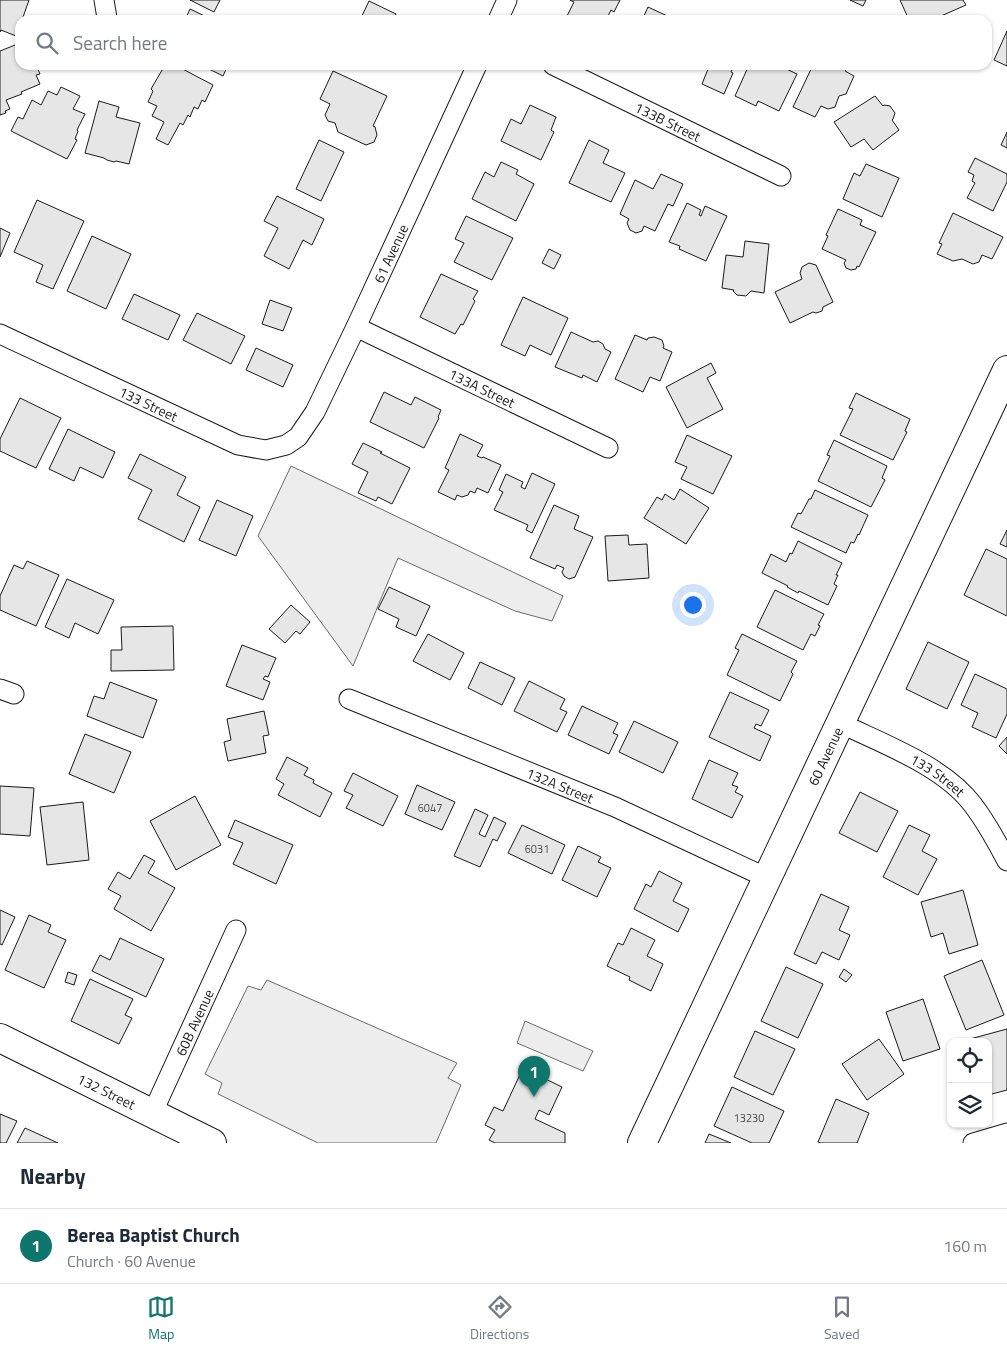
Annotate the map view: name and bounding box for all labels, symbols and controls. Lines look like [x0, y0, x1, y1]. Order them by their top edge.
search box [15, 15, 992, 70]
text: Search here [73, 28, 167, 57]
icon: search [33, 29, 61, 57]
street label: 133B Street [631, 96, 705, 146]
street label: 61 Avenue [367, 220, 413, 286]
street label: 133A Street [446, 363, 519, 412]
street label: 133 Street [116, 381, 182, 426]
your location [680, 592, 706, 618]
street label: 60 Avenue [802, 723, 848, 789]
street label: 133 Street [907, 748, 970, 801]
street label: 132A Street [523, 762, 597, 808]
house number: 6047 [418, 800, 442, 816]
house number: 6031 [525, 841, 549, 857]
street label: 60B Avenue [170, 985, 218, 1059]
map controls [947, 1038, 992, 1128]
button: locate [947, 1038, 992, 1083]
pin: 1 [518, 1056, 550, 1097]
street label: 132 Street [74, 1067, 139, 1114]
button: layers [947, 1083, 992, 1128]
house number: 13230 [734, 1110, 764, 1126]
text: Nearby [20, 1160, 85, 1192]
text: Berea Baptist Church [67, 1220, 240, 1249]
text: 1 [32, 1234, 40, 1258]
text: 160 m [943, 1234, 987, 1258]
text: Church · 60 Avenue [67, 1249, 196, 1273]
tab: Map [147, 1293, 175, 1344]
tab: Directions [470, 1293, 529, 1344]
tab: Saved [824, 1293, 860, 1344]

